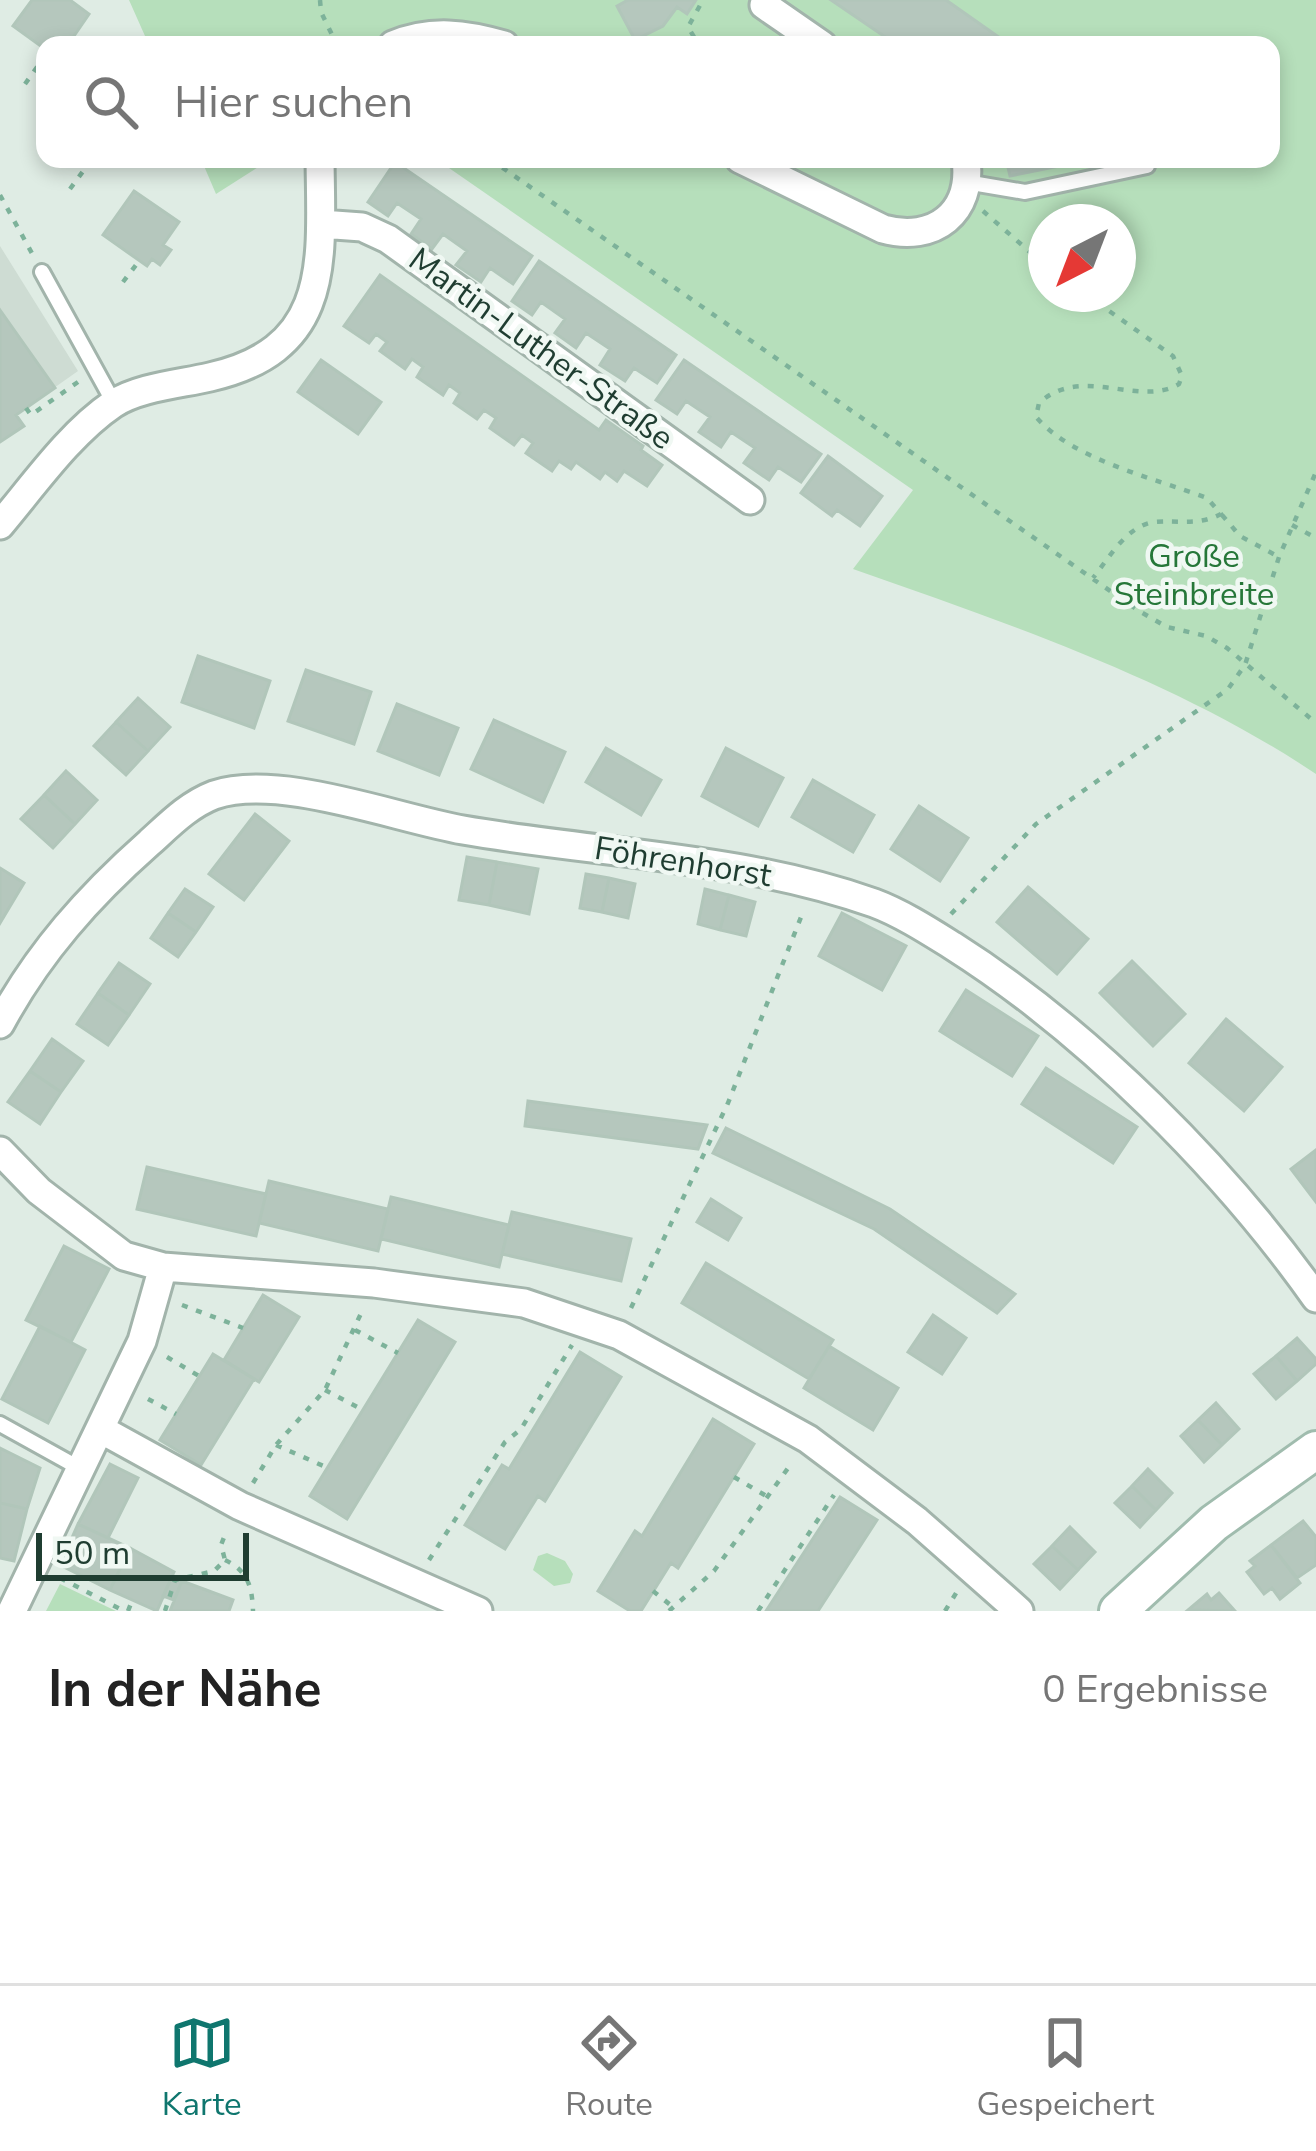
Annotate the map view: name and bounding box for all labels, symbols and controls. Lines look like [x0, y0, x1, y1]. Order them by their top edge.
search box [36, 36, 1280, 168]
icon: search [78, 69, 144, 135]
text: Hier suchen [174, 72, 413, 133]
north arrow [1028, 204, 1136, 312]
street label: Martin-Luther-Straße [399, 237, 683, 461]
park label: Große Steinbreite [1114, 534, 1274, 617]
street label: Föhrenhorst [591, 826, 775, 898]
scale bar [36, 1527, 249, 1580]
text: 50 m [54, 1531, 130, 1576]
text: In der Nähe [48, 1654, 321, 1724]
text: 0 Ergebnisse [1042, 1663, 1268, 1716]
tab: Karte [162, 2010, 242, 2127]
tab: Route [565, 2010, 653, 2127]
tab: Gespeichert [976, 2010, 1154, 2127]

